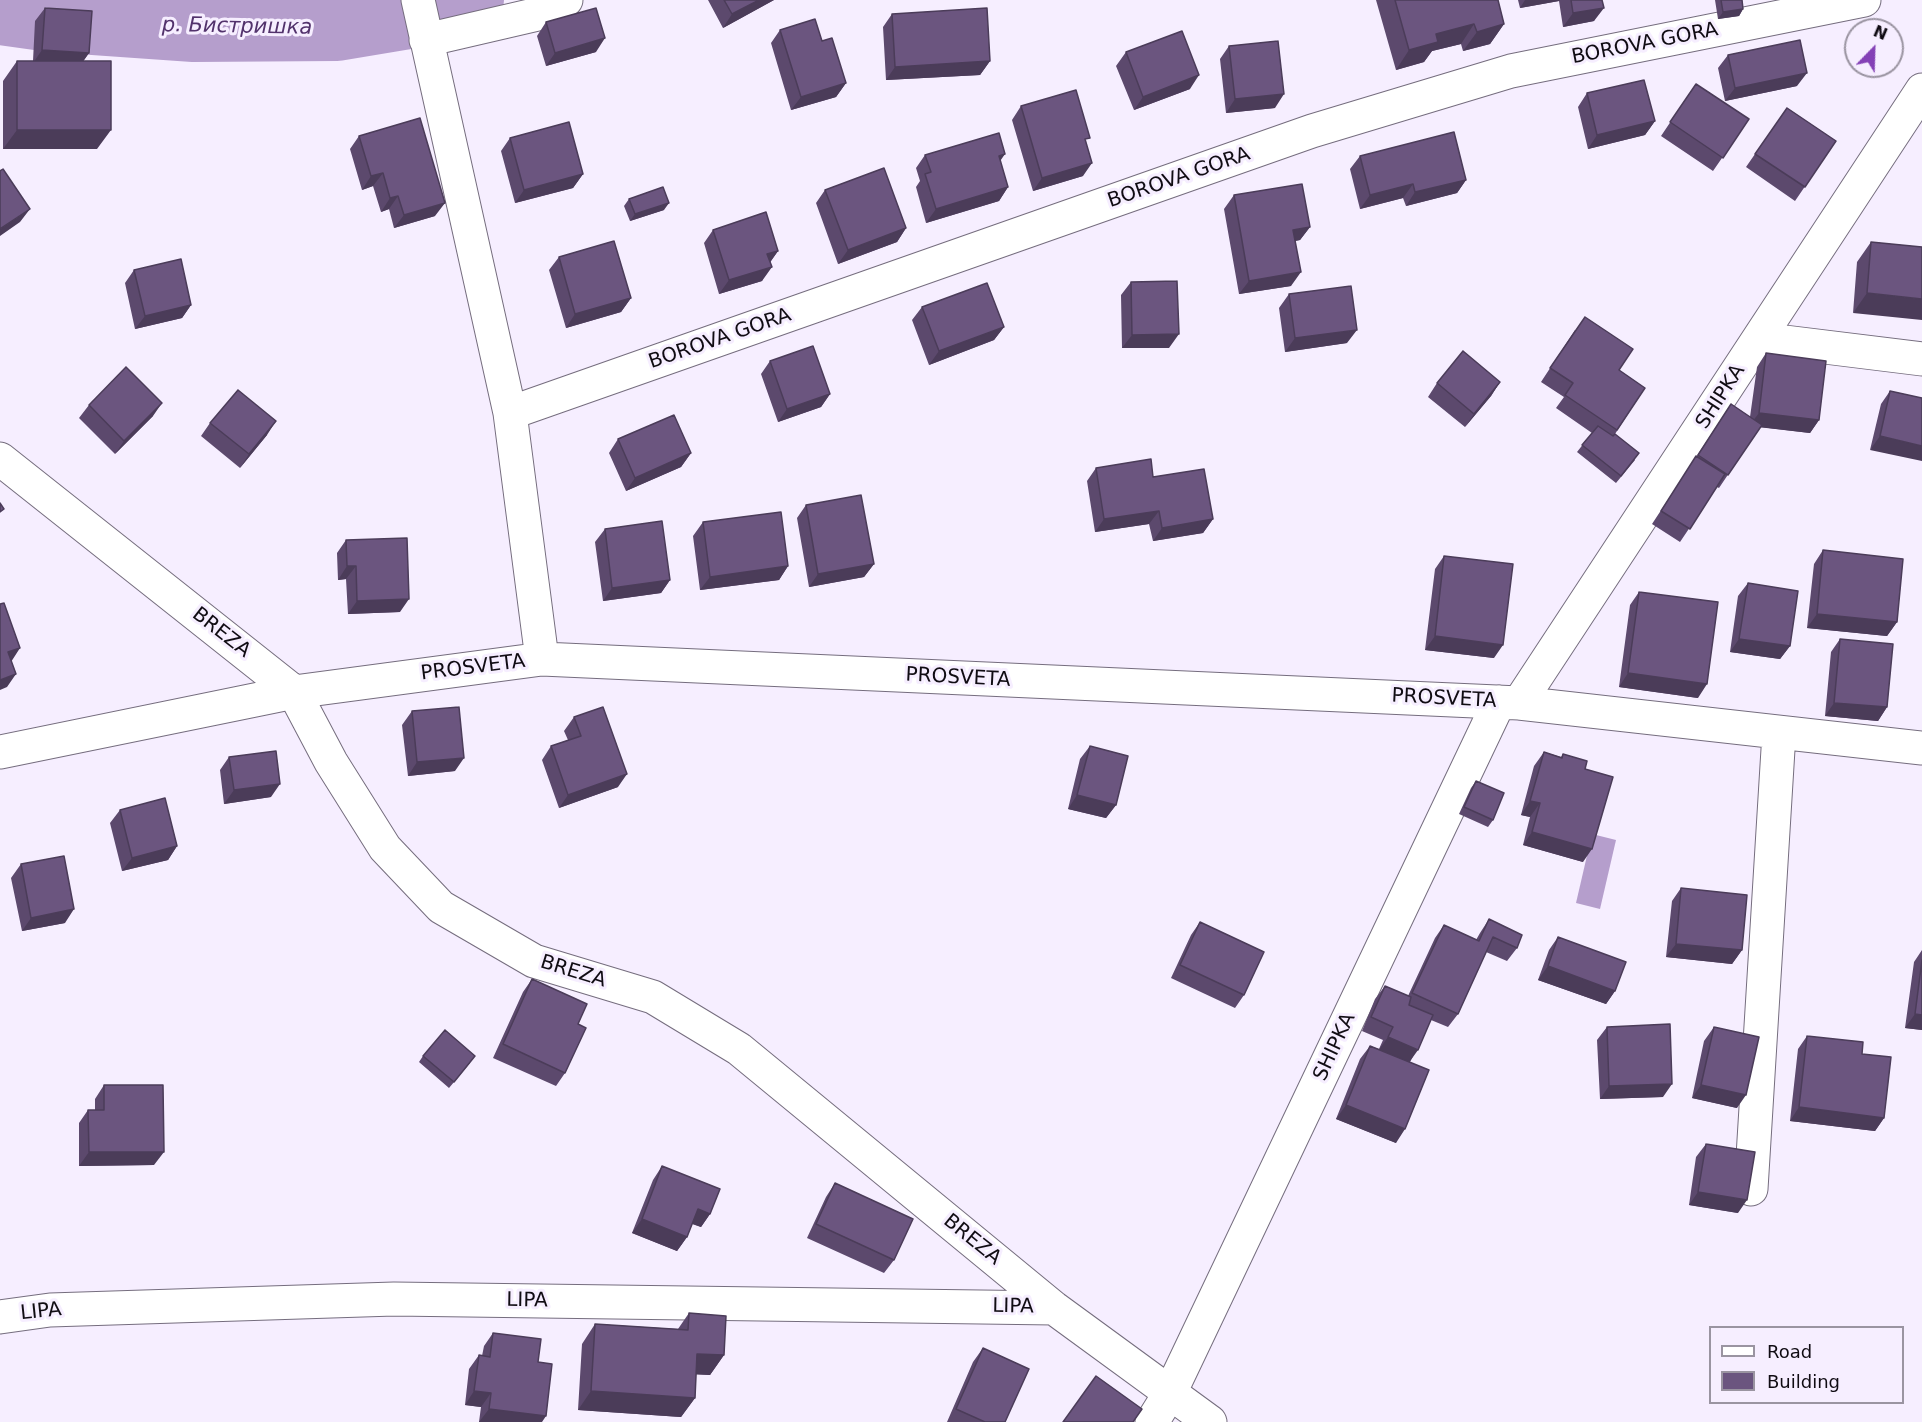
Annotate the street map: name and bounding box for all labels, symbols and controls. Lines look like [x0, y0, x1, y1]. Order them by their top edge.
water label: р. Бистришка [162, 13, 312, 41]
street label: BOROVA GORA [1570, 18, 1720, 70]
north arrow [1844, 18, 1904, 78]
text: N [1871, 21, 1890, 44]
street label: BOROVA GORA [1105, 142, 1253, 214]
street label: BOROVA GORA [646, 303, 794, 375]
street label: SHIPKA [1691, 360, 1751, 434]
street label: BREZA [187, 603, 255, 663]
street label: PROSVETA [419, 650, 527, 686]
street label: PROSVETA [905, 663, 1011, 693]
street label: PROSVETA [1391, 684, 1497, 714]
street label: BREZA [537, 951, 609, 993]
street label: SHIPKA [1309, 1009, 1361, 1085]
street label: BREZA [938, 1209, 1006, 1271]
street label: LIPA [506, 1289, 548, 1313]
street label: LIPA [992, 1295, 1034, 1319]
street label: LIPA [19, 1298, 63, 1326]
legend [1709, 1326, 1904, 1404]
text: Road [1767, 1341, 1812, 1362]
text: Building [1767, 1371, 1840, 1392]

